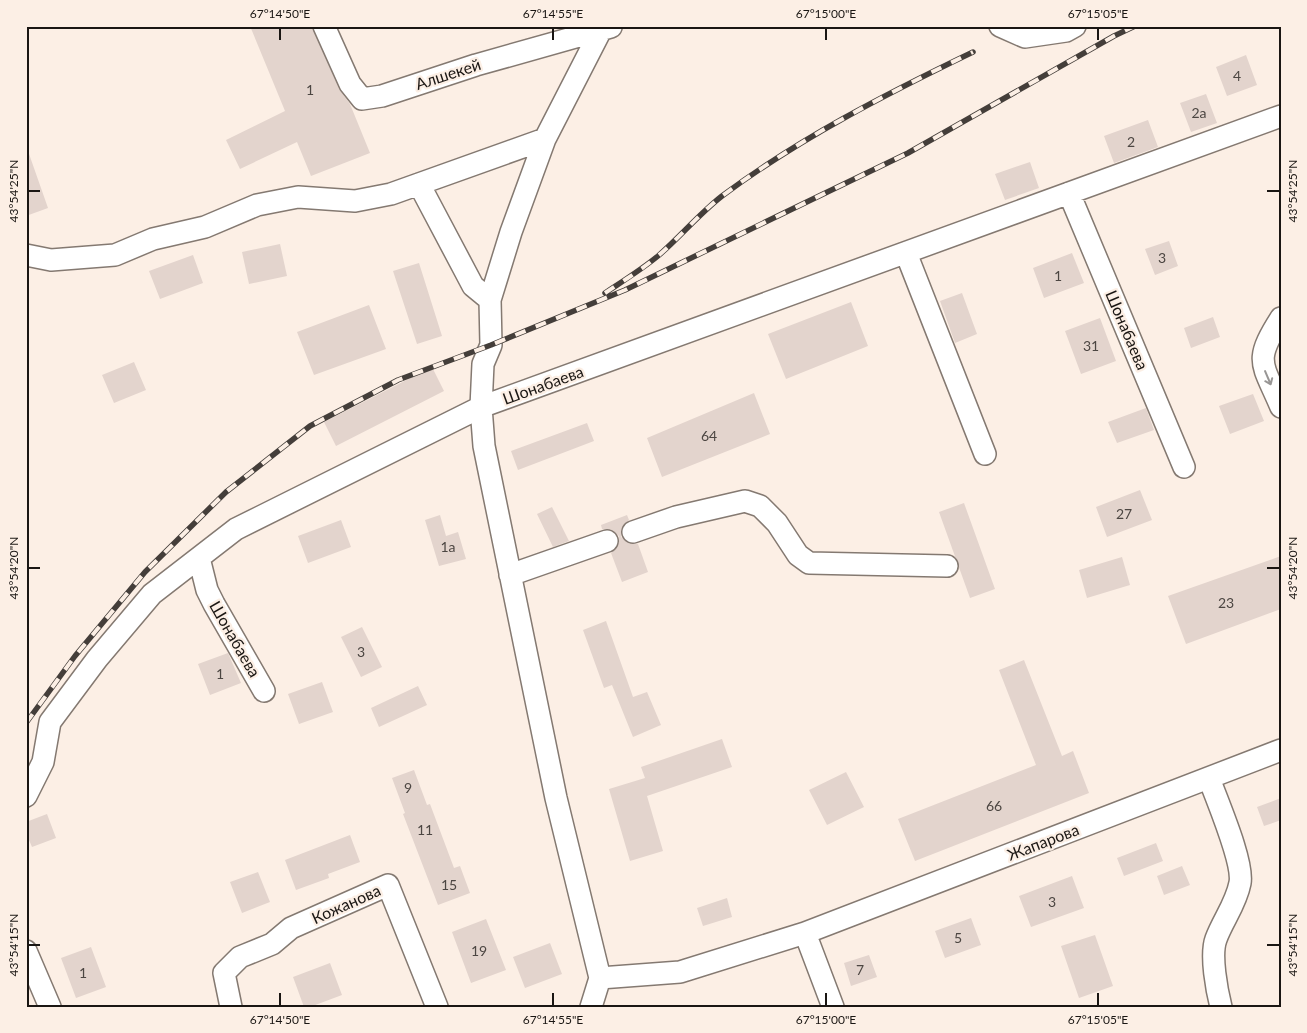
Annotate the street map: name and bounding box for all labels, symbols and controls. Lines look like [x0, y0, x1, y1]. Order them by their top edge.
text: 67°14'50"E [250, 6, 310, 21]
text: 67°14'55"E [523, 6, 583, 21]
text: 67°15'00"E [796, 6, 856, 21]
text: 67°15'05"E [1068, 6, 1128, 21]
street label: Алшекей [413, 54, 483, 93]
house number: 4 [1233, 67, 1241, 84]
house number: 1 [306, 81, 314, 98]
house number: 2а [1191, 104, 1207, 121]
house number: 2 [1127, 133, 1135, 150]
text: 43°54'25"N [6, 160, 21, 222]
text: 43°54'25"N [1285, 160, 1300, 222]
house number: 3 [1158, 249, 1166, 266]
house number: 1 [1054, 267, 1062, 284]
street label: Шонабаева [1102, 287, 1153, 372]
house number: 31 [1083, 337, 1099, 354]
street label: Шонабаева [500, 361, 586, 408]
one-way arrow [1264, 370, 1274, 385]
house number: 64 [701, 427, 717, 444]
house number: 27 [1116, 505, 1132, 522]
text: 43°54'20"N [6, 537, 21, 599]
text: 43°54'20"N [1285, 537, 1300, 599]
house number: 1а [440, 538, 456, 555]
house number: 23 [1218, 594, 1234, 611]
street label: Шонабаева [206, 597, 265, 680]
house number: 3 [357, 643, 365, 660]
house number: 1 [216, 665, 224, 682]
house number: 9 [404, 779, 412, 796]
house number: 66 [986, 797, 1002, 814]
street label: Жапарова [1004, 819, 1081, 864]
house number: 11 [417, 821, 433, 838]
house number: 15 [441, 876, 457, 893]
street label: Кожанова [308, 880, 383, 927]
house number: 3 [1048, 893, 1056, 910]
text: 43°54'15"N [6, 914, 21, 976]
text: 43°54'15"N [1285, 914, 1300, 976]
house number: 5 [954, 929, 962, 946]
house number: 19 [471, 942, 487, 959]
house number: 7 [856, 961, 864, 978]
house number: 1 [79, 964, 87, 981]
text: 67°14'50"E [250, 1012, 310, 1027]
text: 67°14'55"E [523, 1012, 583, 1027]
text: 67°15'00"E [796, 1012, 856, 1027]
text: 67°15'05"E [1068, 1012, 1128, 1027]

